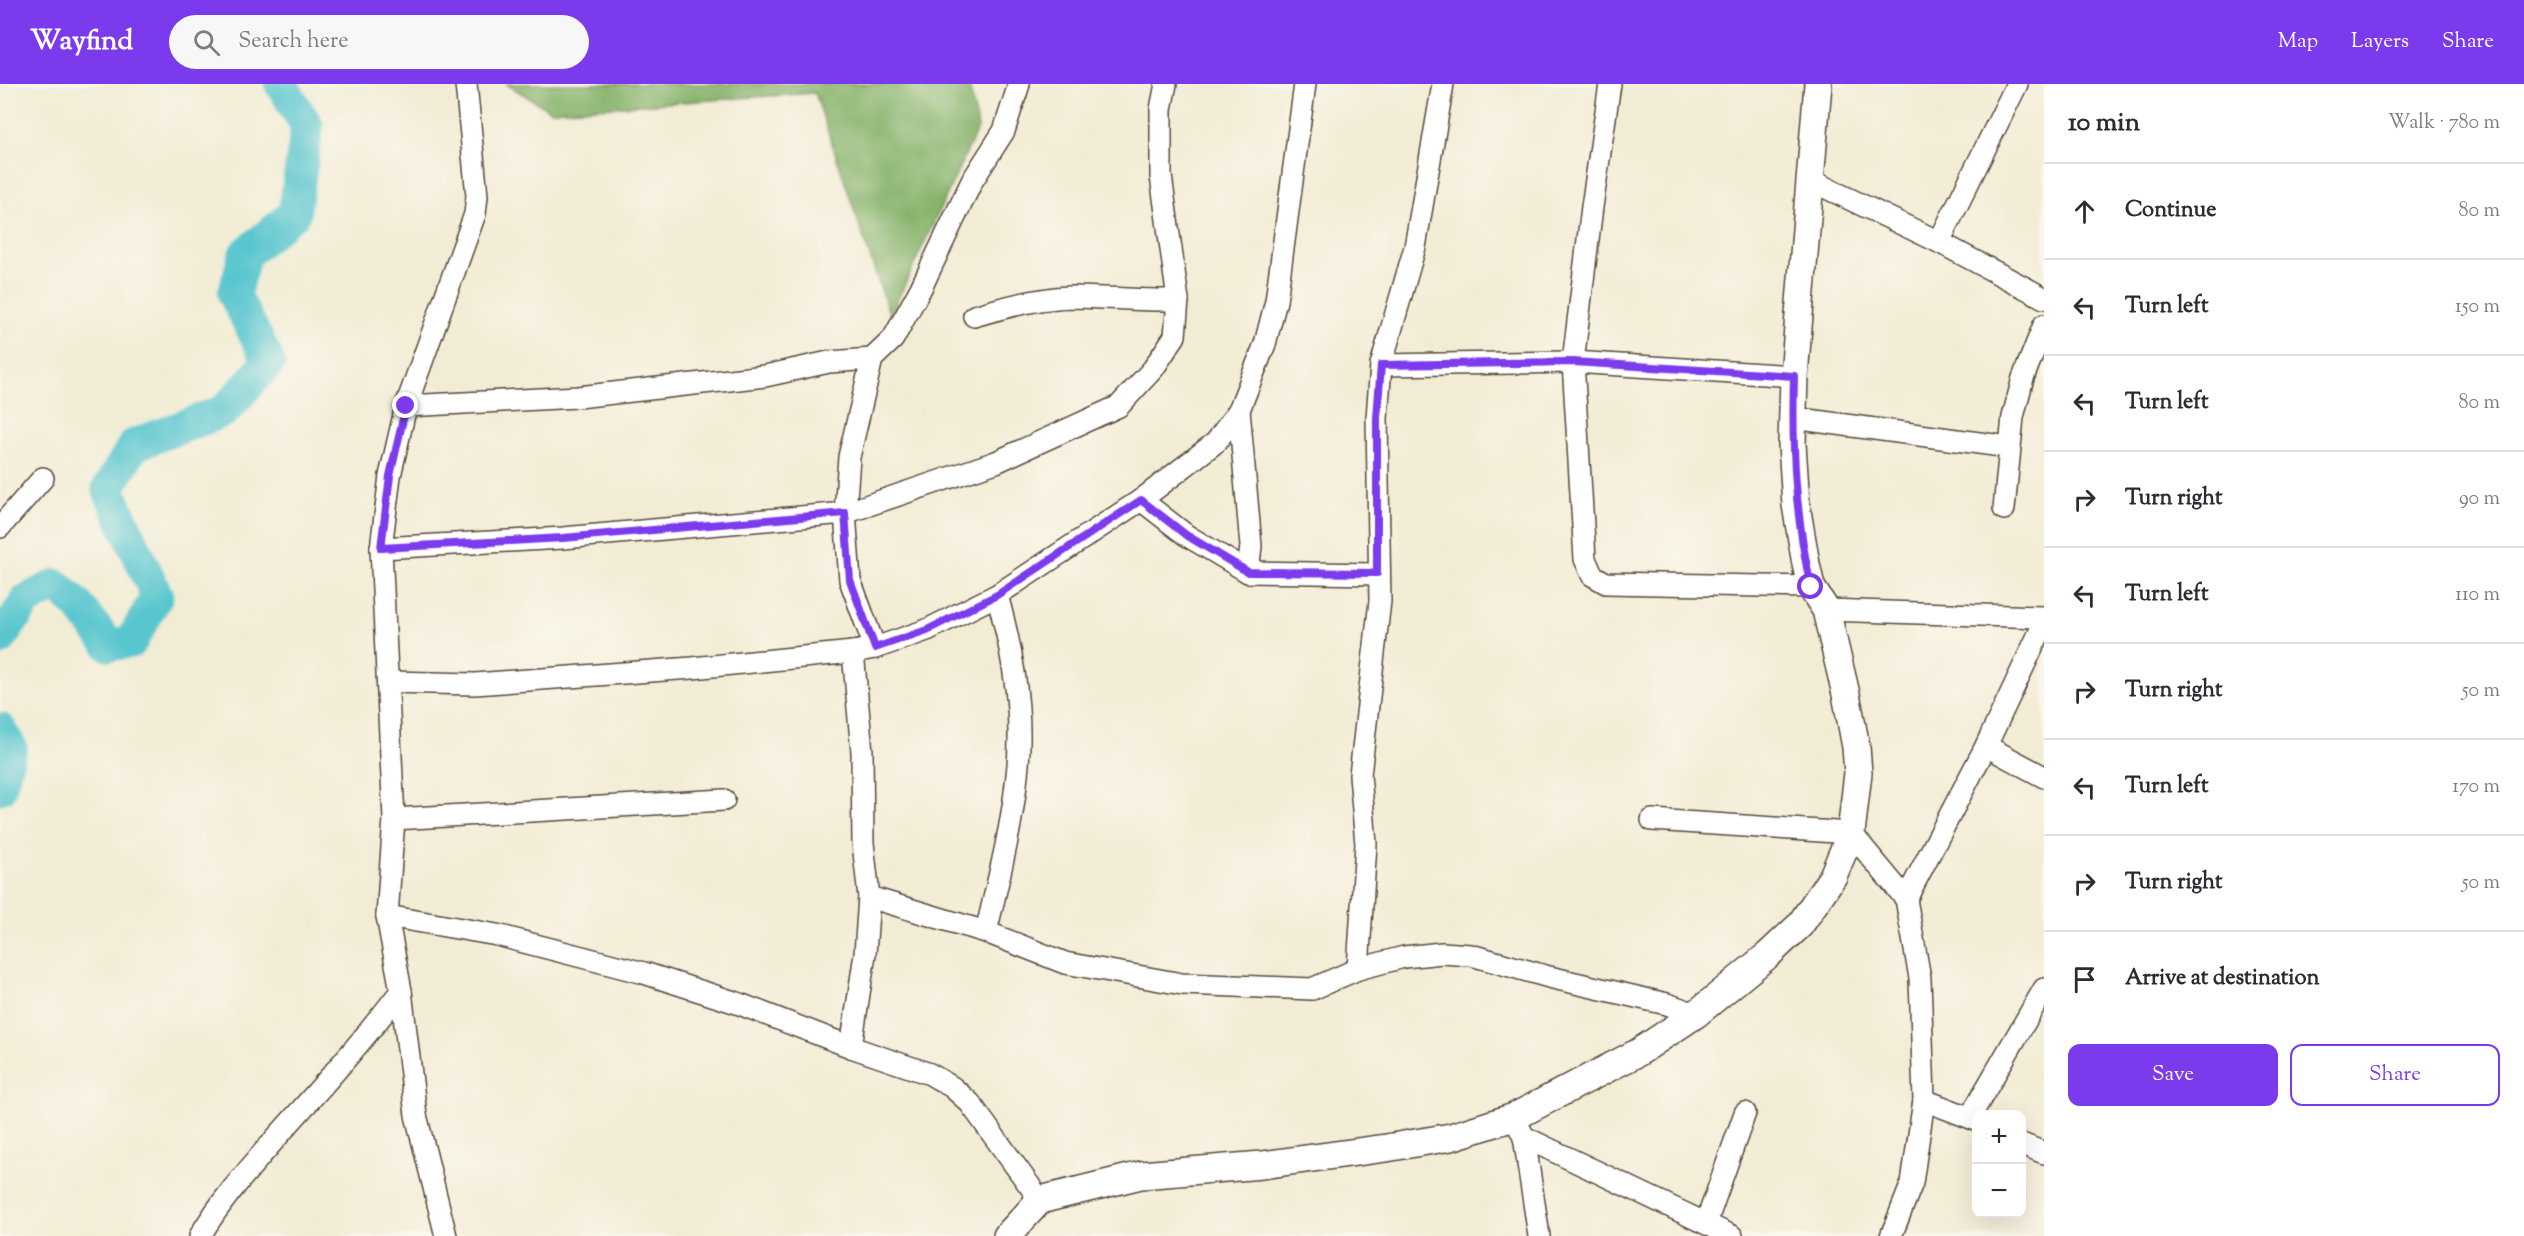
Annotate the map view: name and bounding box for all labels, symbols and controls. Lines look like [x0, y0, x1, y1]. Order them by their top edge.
search box [169, 15, 589, 69]
text: Wayfind [30, 22, 133, 62]
icon: search [190, 26, 223, 59]
text: Search here [238, 26, 349, 58]
text: Map [2278, 27, 2318, 57]
text: Layers [2351, 27, 2409, 57]
text: Share [2442, 27, 2494, 57]
text: 10 min [2068, 105, 2140, 142]
text: Walk · 780 m [2388, 109, 2500, 138]
icon: ahead [2068, 195, 2101, 228]
text: Continue [2125, 195, 2216, 227]
text: 80 m [2459, 197, 2500, 226]
icon: left [2068, 291, 2101, 324]
text: Turn left [2125, 291, 2208, 323]
text: 150 m [2455, 293, 2500, 322]
icon: left [2068, 387, 2101, 420]
text: Turn left [2125, 387, 2208, 419]
text: 80 m [2459, 389, 2500, 418]
route end [392, 392, 418, 418]
icon: right [2068, 483, 2101, 516]
text: Turn right [2125, 483, 2222, 515]
text: 90 m [2459, 485, 2500, 514]
route start [1797, 573, 1823, 599]
icon: left [2068, 579, 2101, 612]
text: Turn left [2125, 579, 2208, 611]
text: 110 m [2455, 581, 2500, 610]
icon: right [2068, 675, 2101, 708]
text: Turn right [2125, 675, 2222, 707]
text: 50 m [2462, 677, 2500, 706]
icon: left [2068, 771, 2101, 804]
text: Turn left [2125, 771, 2208, 803]
text: 170 m [2452, 773, 2500, 802]
icon: right [2068, 867, 2101, 900]
text: Turn right [2125, 867, 2222, 899]
text: 50 m [2462, 869, 2500, 898]
icon: arrive [2068, 963, 2101, 996]
text: Arrive at destination [2125, 963, 2320, 995]
button: Save [2068, 1044, 2278, 1106]
button: Share [2290, 1044, 2500, 1106]
map controls [1972, 1110, 2026, 1218]
button: + [1972, 1110, 2026, 1164]
button: − [1972, 1164, 2026, 1218]

